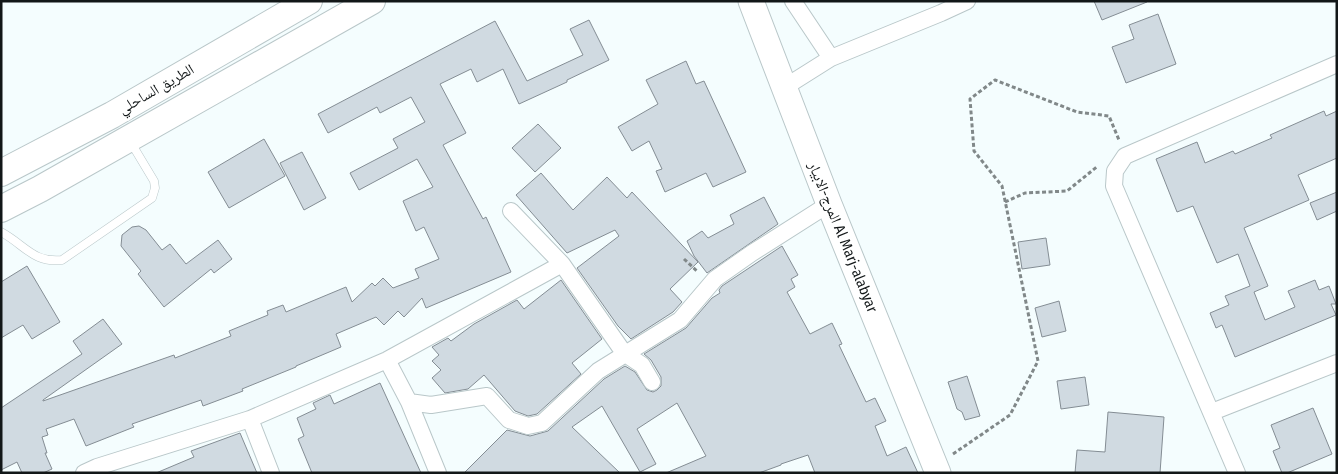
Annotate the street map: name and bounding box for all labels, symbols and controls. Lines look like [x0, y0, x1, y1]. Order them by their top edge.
street label: الطريق الساحلي [115, 60, 199, 120]
street label: المرج-الابيار Al Marj-alabyar [803, 158, 882, 316]

